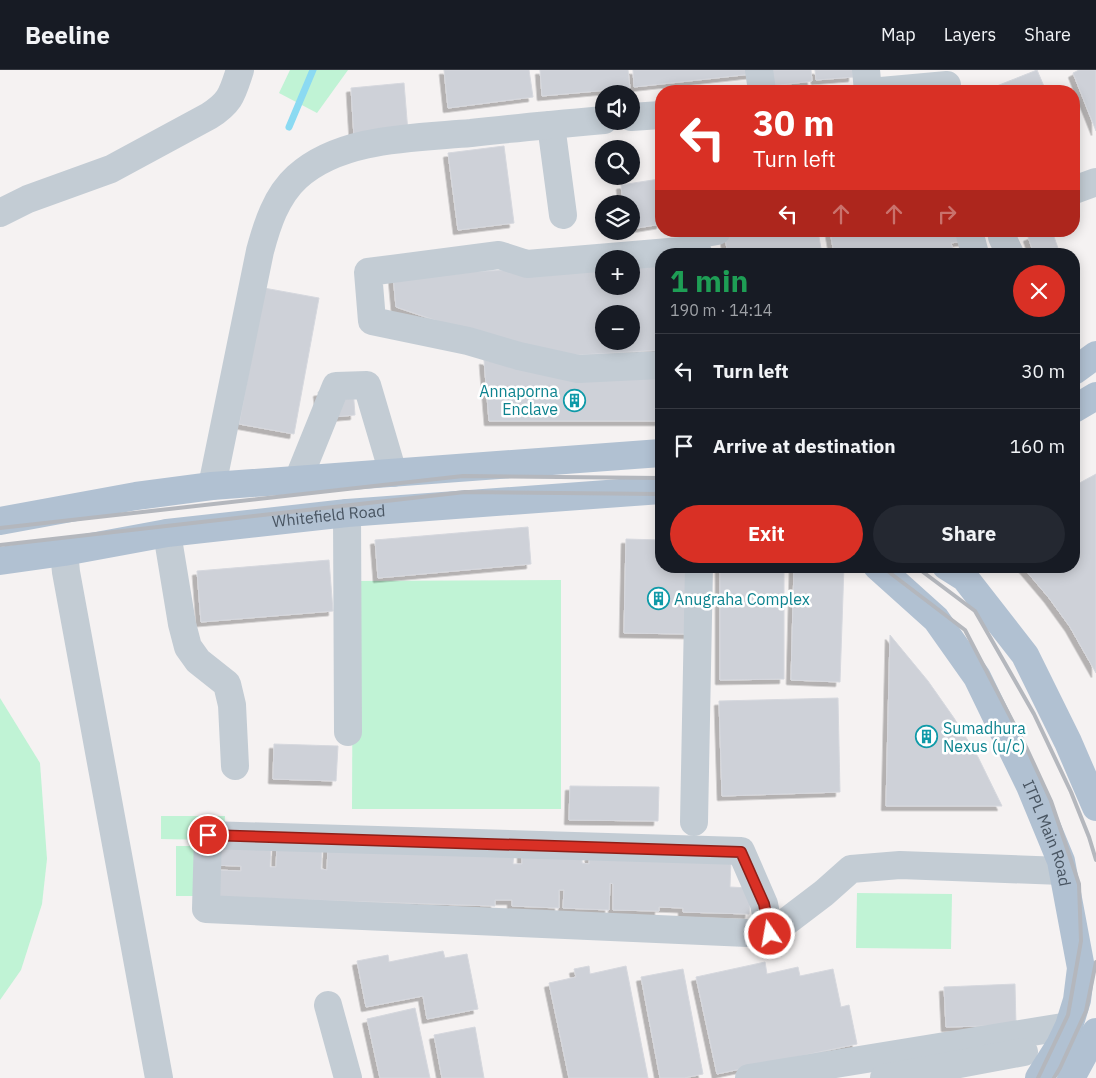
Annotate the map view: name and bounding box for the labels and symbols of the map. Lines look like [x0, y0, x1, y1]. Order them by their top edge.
place label: Annaporna Enclave [479, 381, 558, 419]
building icon: Annaporna Enclave [562, 388, 586, 412]
street label: Whitefield Road [271, 500, 386, 531]
building icon: Anugraha Complex [646, 587, 670, 611]
place label: Anugraha Complex [674, 589, 810, 609]
place label: Sumadhura Nexus (u/c) [943, 718, 1026, 756]
building icon: Sumadhura Nexus (u/c) [915, 725, 939, 749]
street label: ITPL Main Road [1019, 777, 1075, 888]
pin [187, 814, 229, 856]
position arrow [743, 907, 795, 959]

